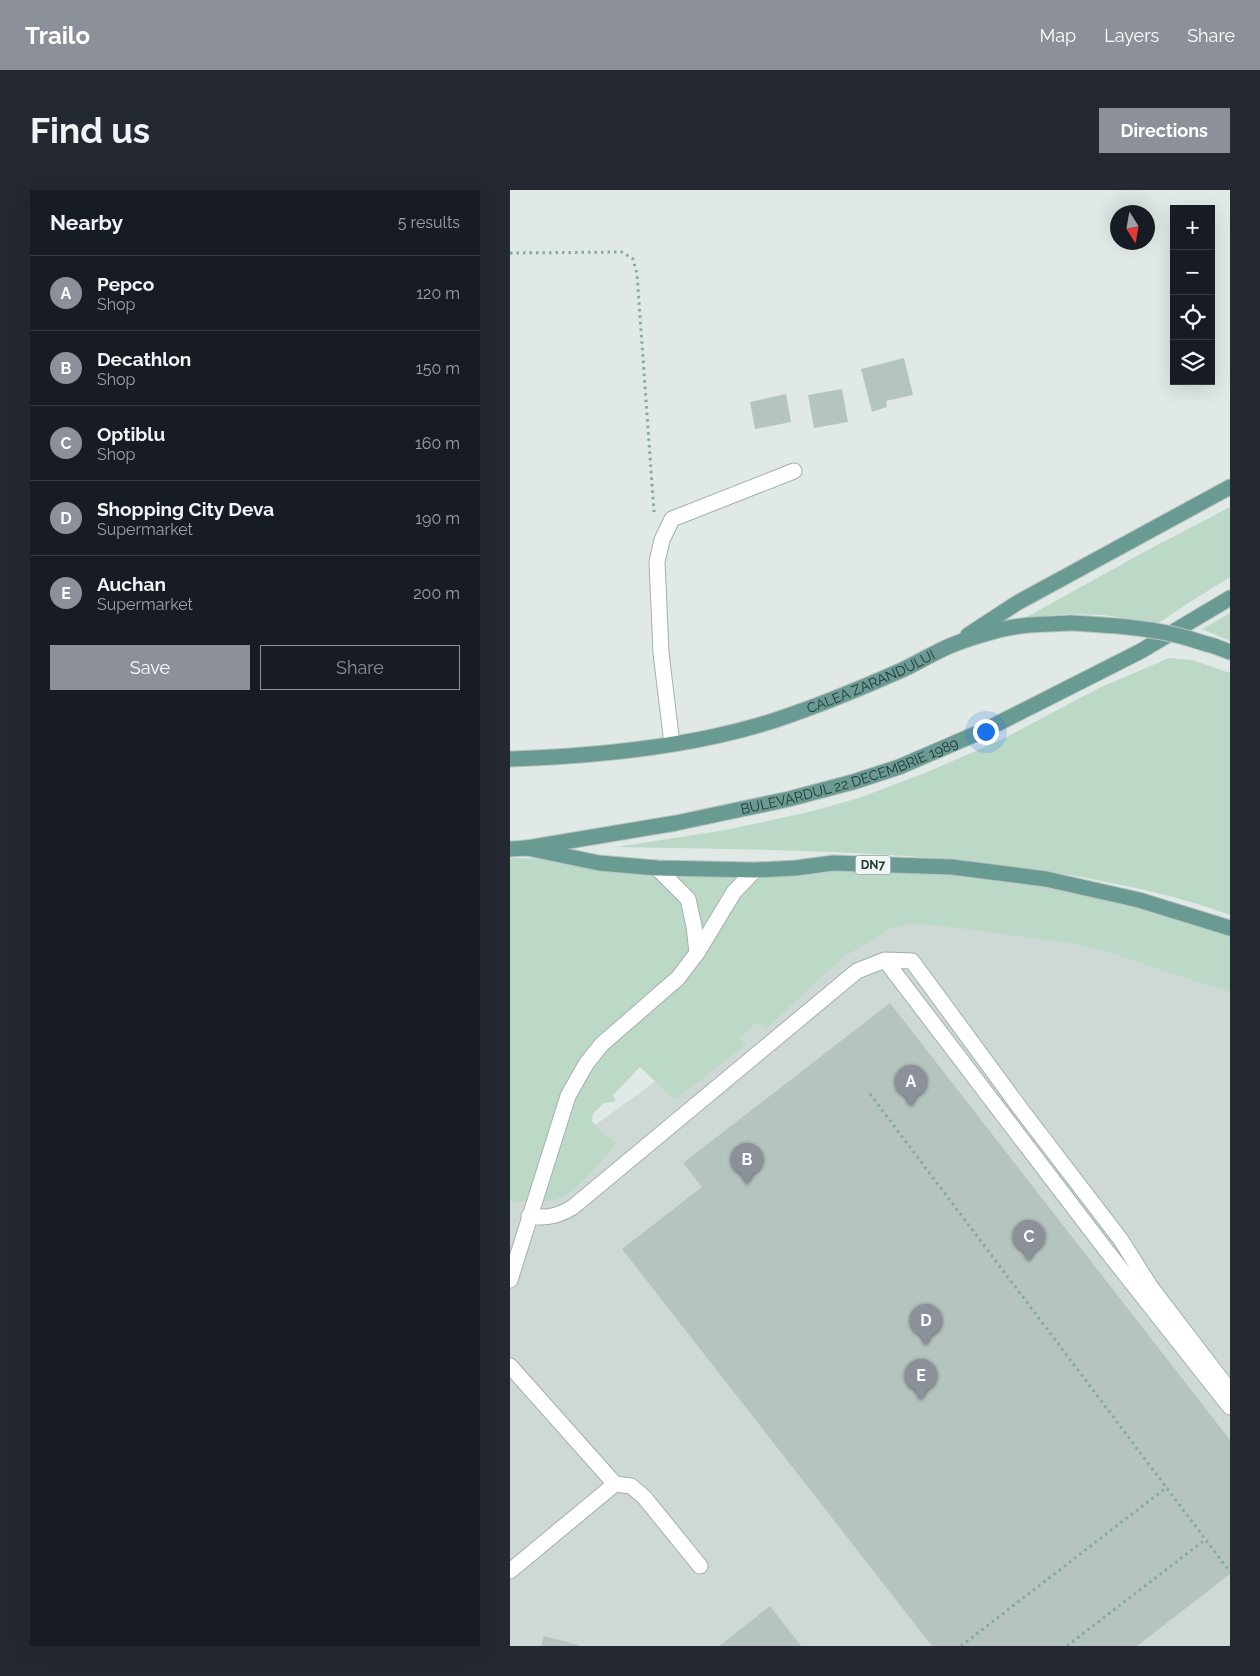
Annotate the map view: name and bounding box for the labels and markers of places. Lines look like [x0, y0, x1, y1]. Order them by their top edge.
pin: A [895, 1065, 927, 1106]
pin: B [731, 1143, 763, 1184]
pin: C [1013, 1220, 1045, 1261]
pin: D [910, 1304, 942, 1345]
pin: E [905, 1359, 937, 1400]

